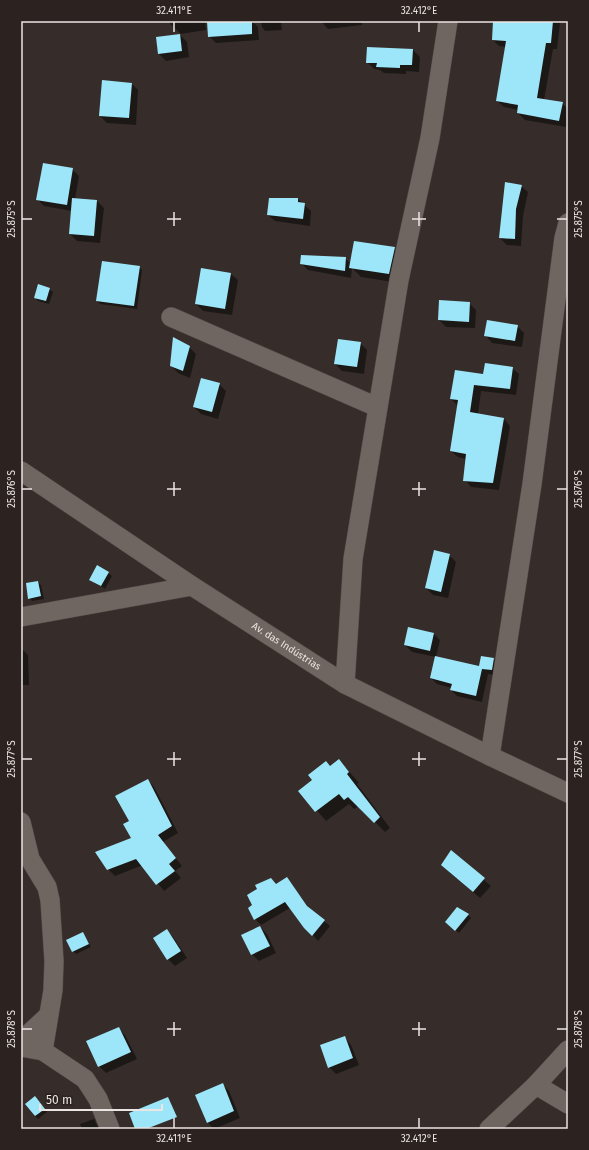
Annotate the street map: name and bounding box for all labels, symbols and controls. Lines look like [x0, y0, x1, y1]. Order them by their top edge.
text: 32.411°E [156, 5, 192, 17]
text: 32.412°E [401, 5, 437, 17]
text: 25.875°S [6, 200, 18, 238]
text: 25.875°S [573, 200, 585, 238]
text: 25.876°S [6, 470, 18, 508]
text: 25.876°S [573, 470, 585, 508]
street label: Av. das Indústrias [249, 620, 323, 673]
text: 25.877°S [6, 740, 18, 778]
text: 25.877°S [573, 740, 585, 778]
text: 25.878°S [6, 1009, 18, 1048]
text: 25.878°S [573, 1009, 585, 1048]
scale bar [40, 1086, 162, 1112]
text: 50 m [46, 1093, 72, 1107]
text: 32.411°E [156, 1133, 192, 1145]
text: 32.412°E [401, 1133, 437, 1145]

